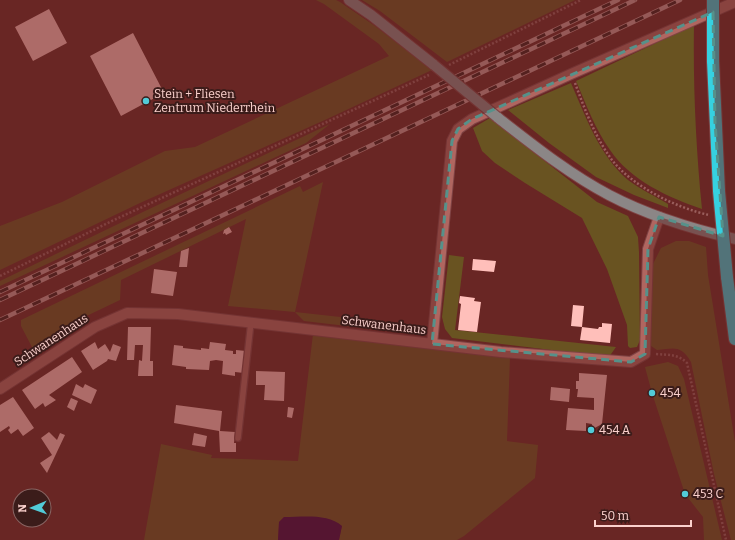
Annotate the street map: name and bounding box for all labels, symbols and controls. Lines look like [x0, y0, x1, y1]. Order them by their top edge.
place label: Stein + Fliesen Zentrum Niederrhein [154, 87, 275, 115]
marker: Stein + Fliesen Zentrum Niederrhein [141, 96, 151, 106]
street label: Schwanenhaus [12, 311, 91, 369]
street label: Schwanenhaus [341, 313, 427, 337]
place label: 454 [660, 386, 680, 400]
marker: 454 [647, 388, 657, 398]
place label: 454 A [599, 423, 631, 437]
marker: 454 A [586, 425, 596, 435]
place label: 453 C [693, 487, 723, 501]
north arrow [12, 488, 52, 528]
marker: 453 C [680, 489, 690, 499]
scale bar [595, 502, 691, 528]
text: N [16, 503, 29, 513]
text: 50 m [601, 509, 630, 523]

